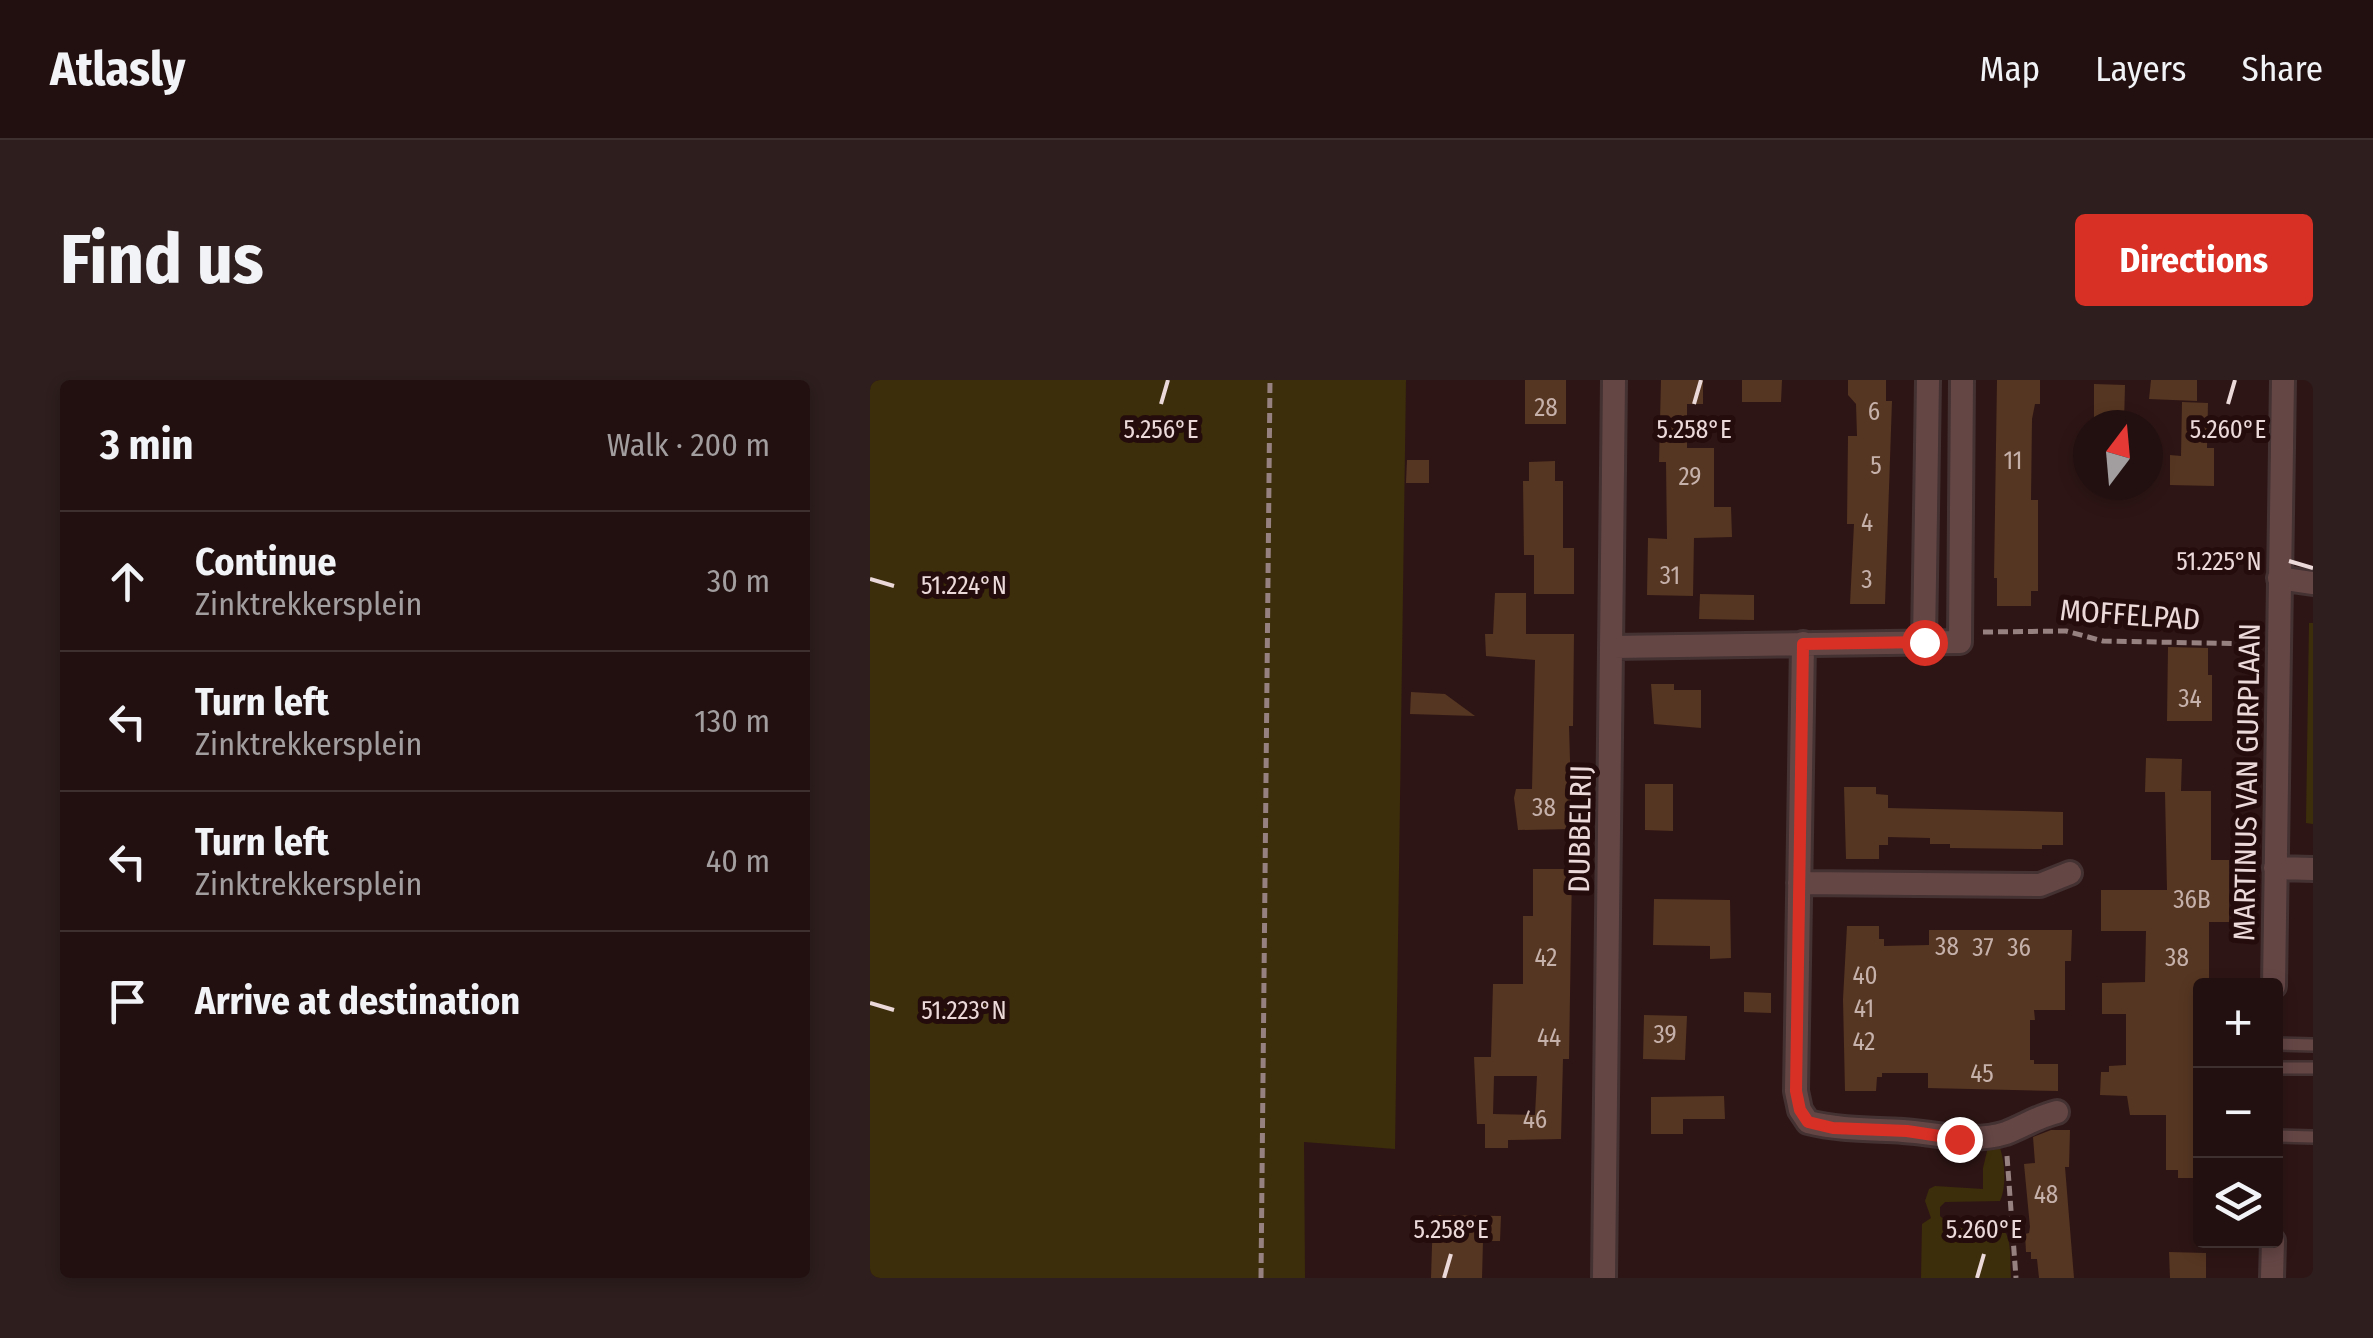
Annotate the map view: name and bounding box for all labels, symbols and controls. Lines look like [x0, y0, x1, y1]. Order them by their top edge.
text: Atlasly [50, 40, 185, 98]
text: Map [1980, 48, 2040, 90]
text: Layers [2095, 48, 2187, 90]
text: Share [2242, 48, 2323, 90]
button: Directions [2075, 214, 2313, 306]
text: Find us [60, 218, 264, 302]
house number: 28 [1534, 393, 1558, 423]
house number: 6 [1868, 397, 1880, 427]
north arrow [2073, 410, 2163, 500]
text: 5.256°E [1124, 415, 1198, 445]
text: 5.258°E [1656, 415, 1732, 445]
text: 5.260°E [2190, 415, 2266, 445]
text: 3 min [100, 420, 194, 470]
text: Walk · 200 m [607, 426, 770, 464]
house number: 11 [2003, 446, 2023, 476]
house number: 5 [1870, 451, 1882, 481]
house number: 29 [1678, 462, 1702, 492]
house number: 4 [1861, 508, 1873, 538]
text: Continue [195, 539, 336, 585]
text: 51.225°N [2176, 547, 2262, 577]
icon: ahead [100, 554, 155, 609]
house number: 31 [1660, 561, 1680, 591]
text: 30 m [707, 562, 770, 600]
house number: 3 [1861, 565, 1873, 595]
text: 51.224°N [921, 571, 1007, 601]
text: Zinktrekkersplein [195, 585, 422, 623]
street label: MOFFELPAD [2059, 592, 2201, 638]
route start [1902, 620, 1948, 666]
street label: MARTINUS VAN GURPLAAN [2226, 623, 2268, 941]
text: Turn left [195, 679, 329, 725]
house number: 34 [2178, 684, 2202, 714]
icon: left [100, 694, 155, 749]
text: 130 m [694, 702, 770, 740]
text: Zinktrekkersplein [195, 725, 422, 763]
street label: DUBBELRIJ [1561, 765, 1599, 893]
house number: 38 [1532, 793, 1556, 823]
text: Turn left [195, 819, 329, 865]
icon: left [100, 834, 155, 889]
text: 40 m [706, 842, 770, 880]
text: Zinktrekkersplein [195, 865, 422, 903]
house number: 36B [2173, 885, 2211, 915]
house number: 38 [1935, 932, 1959, 962]
house number: 37 [1972, 933, 1994, 963]
house number: 36 [2007, 933, 2031, 963]
house number: 42 [1535, 943, 1557, 973]
house number: 38 [2165, 943, 2189, 973]
house number: 40 [1852, 961, 1878, 991]
icon: arrive [100, 974, 155, 1029]
text: Arrive at destination [195, 978, 520, 1024]
map controls [2193, 978, 2283, 1248]
button: + [2193, 978, 2283, 1068]
house number: 41 [1854, 994, 1874, 1024]
text: 51.223°N [921, 996, 1007, 1026]
house number: 39 [1653, 1020, 1677, 1050]
house number: 44 [1537, 1023, 1561, 1053]
house number: 42 [1853, 1027, 1875, 1057]
house number: 45 [1970, 1059, 1994, 1089]
button: − [2193, 1068, 2283, 1158]
house number: 46 [1523, 1105, 1547, 1135]
route end [1937, 1117, 1983, 1163]
button: layers [2193, 1158, 2283, 1248]
house number: 48 [2034, 1180, 2058, 1210]
text: 5.258°E [1413, 1215, 1489, 1245]
text: 5.260°E [1946, 1215, 2022, 1245]

